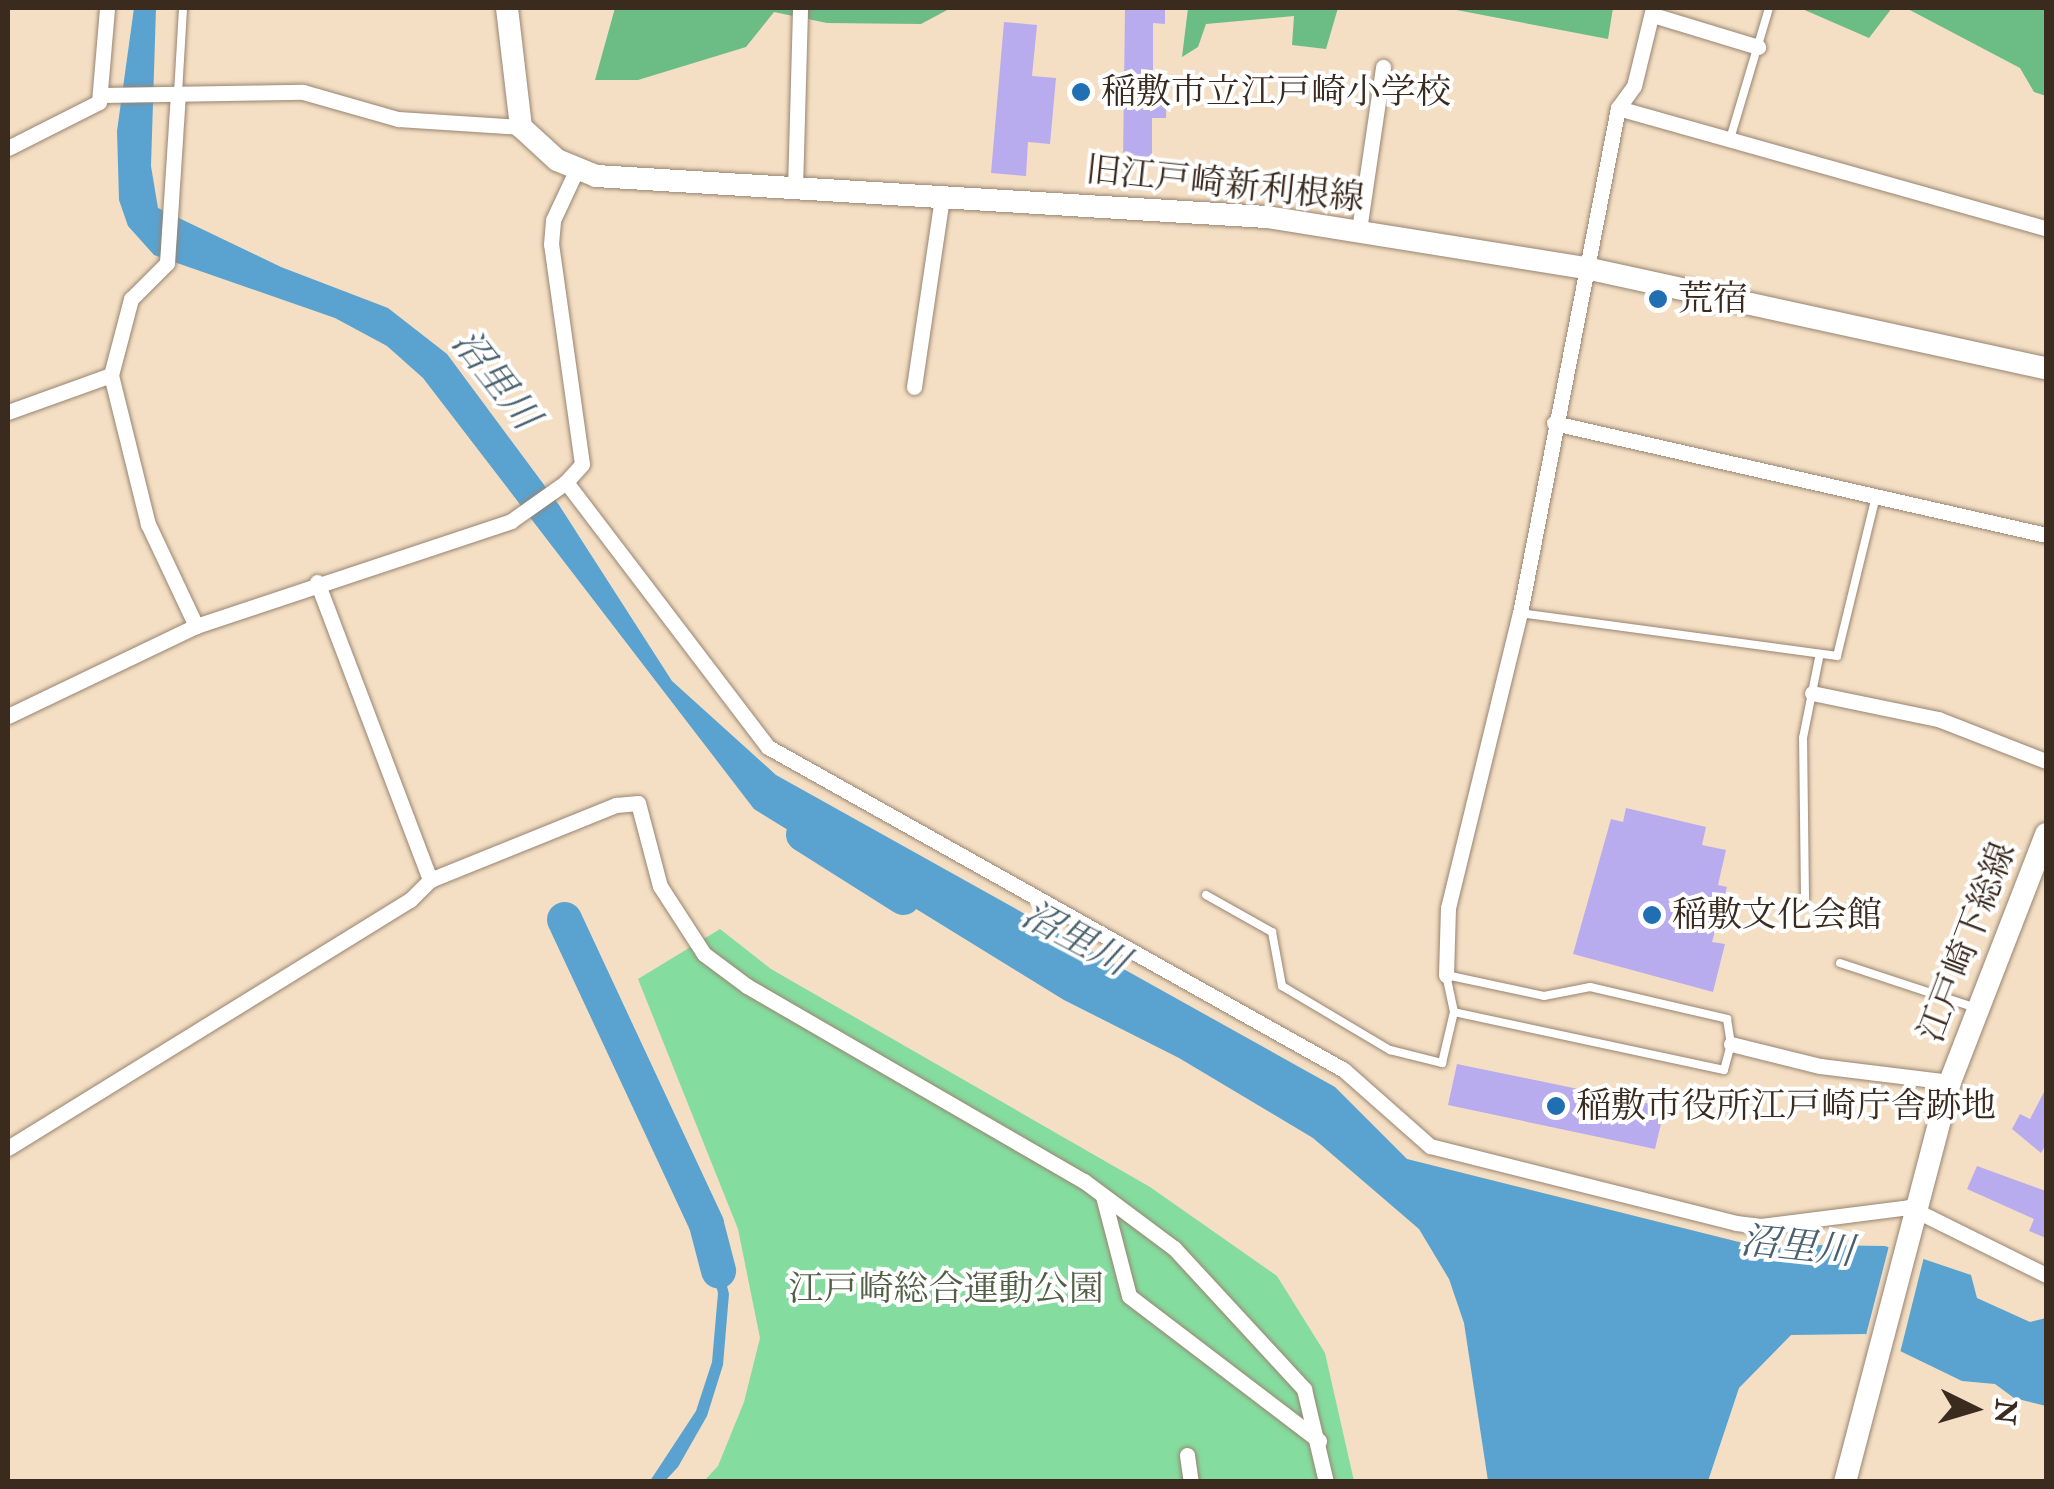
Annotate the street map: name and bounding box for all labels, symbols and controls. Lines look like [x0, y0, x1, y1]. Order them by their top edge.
place label: 稲敷市立江戸崎小学校 [1101, 71, 1451, 113]
marker: 稲敷市立江戸崎小学校 [1070, 81, 1092, 103]
street label: 旧江戸崎新利根線 [1084, 148, 1366, 220]
place label: 荒宿 [1678, 278, 1748, 320]
marker: 荒宿 [1647, 288, 1669, 310]
water label: 沼里川 [442, 321, 548, 439]
street label: 江戸崎下総線 [1910, 836, 2024, 1048]
water label: 沼里川 [1014, 892, 1136, 986]
place label: 稲敷文化会館 [1672, 894, 1882, 936]
marker: 稲敷文化会館 [1641, 904, 1663, 926]
place label: 稲敷市役所江戸崎庁舎跡地 [1576, 1085, 1996, 1127]
marker: 稲敷市役所江戸崎庁舎跡地 [1545, 1095, 1567, 1117]
water label: 沼里川 [1738, 1218, 1856, 1276]
park label: 江戸崎総合運動公園 [789, 1268, 1103, 1310]
north arrow [1924, 1359, 2024, 1459]
text: N [1986, 1398, 2023, 1426]

